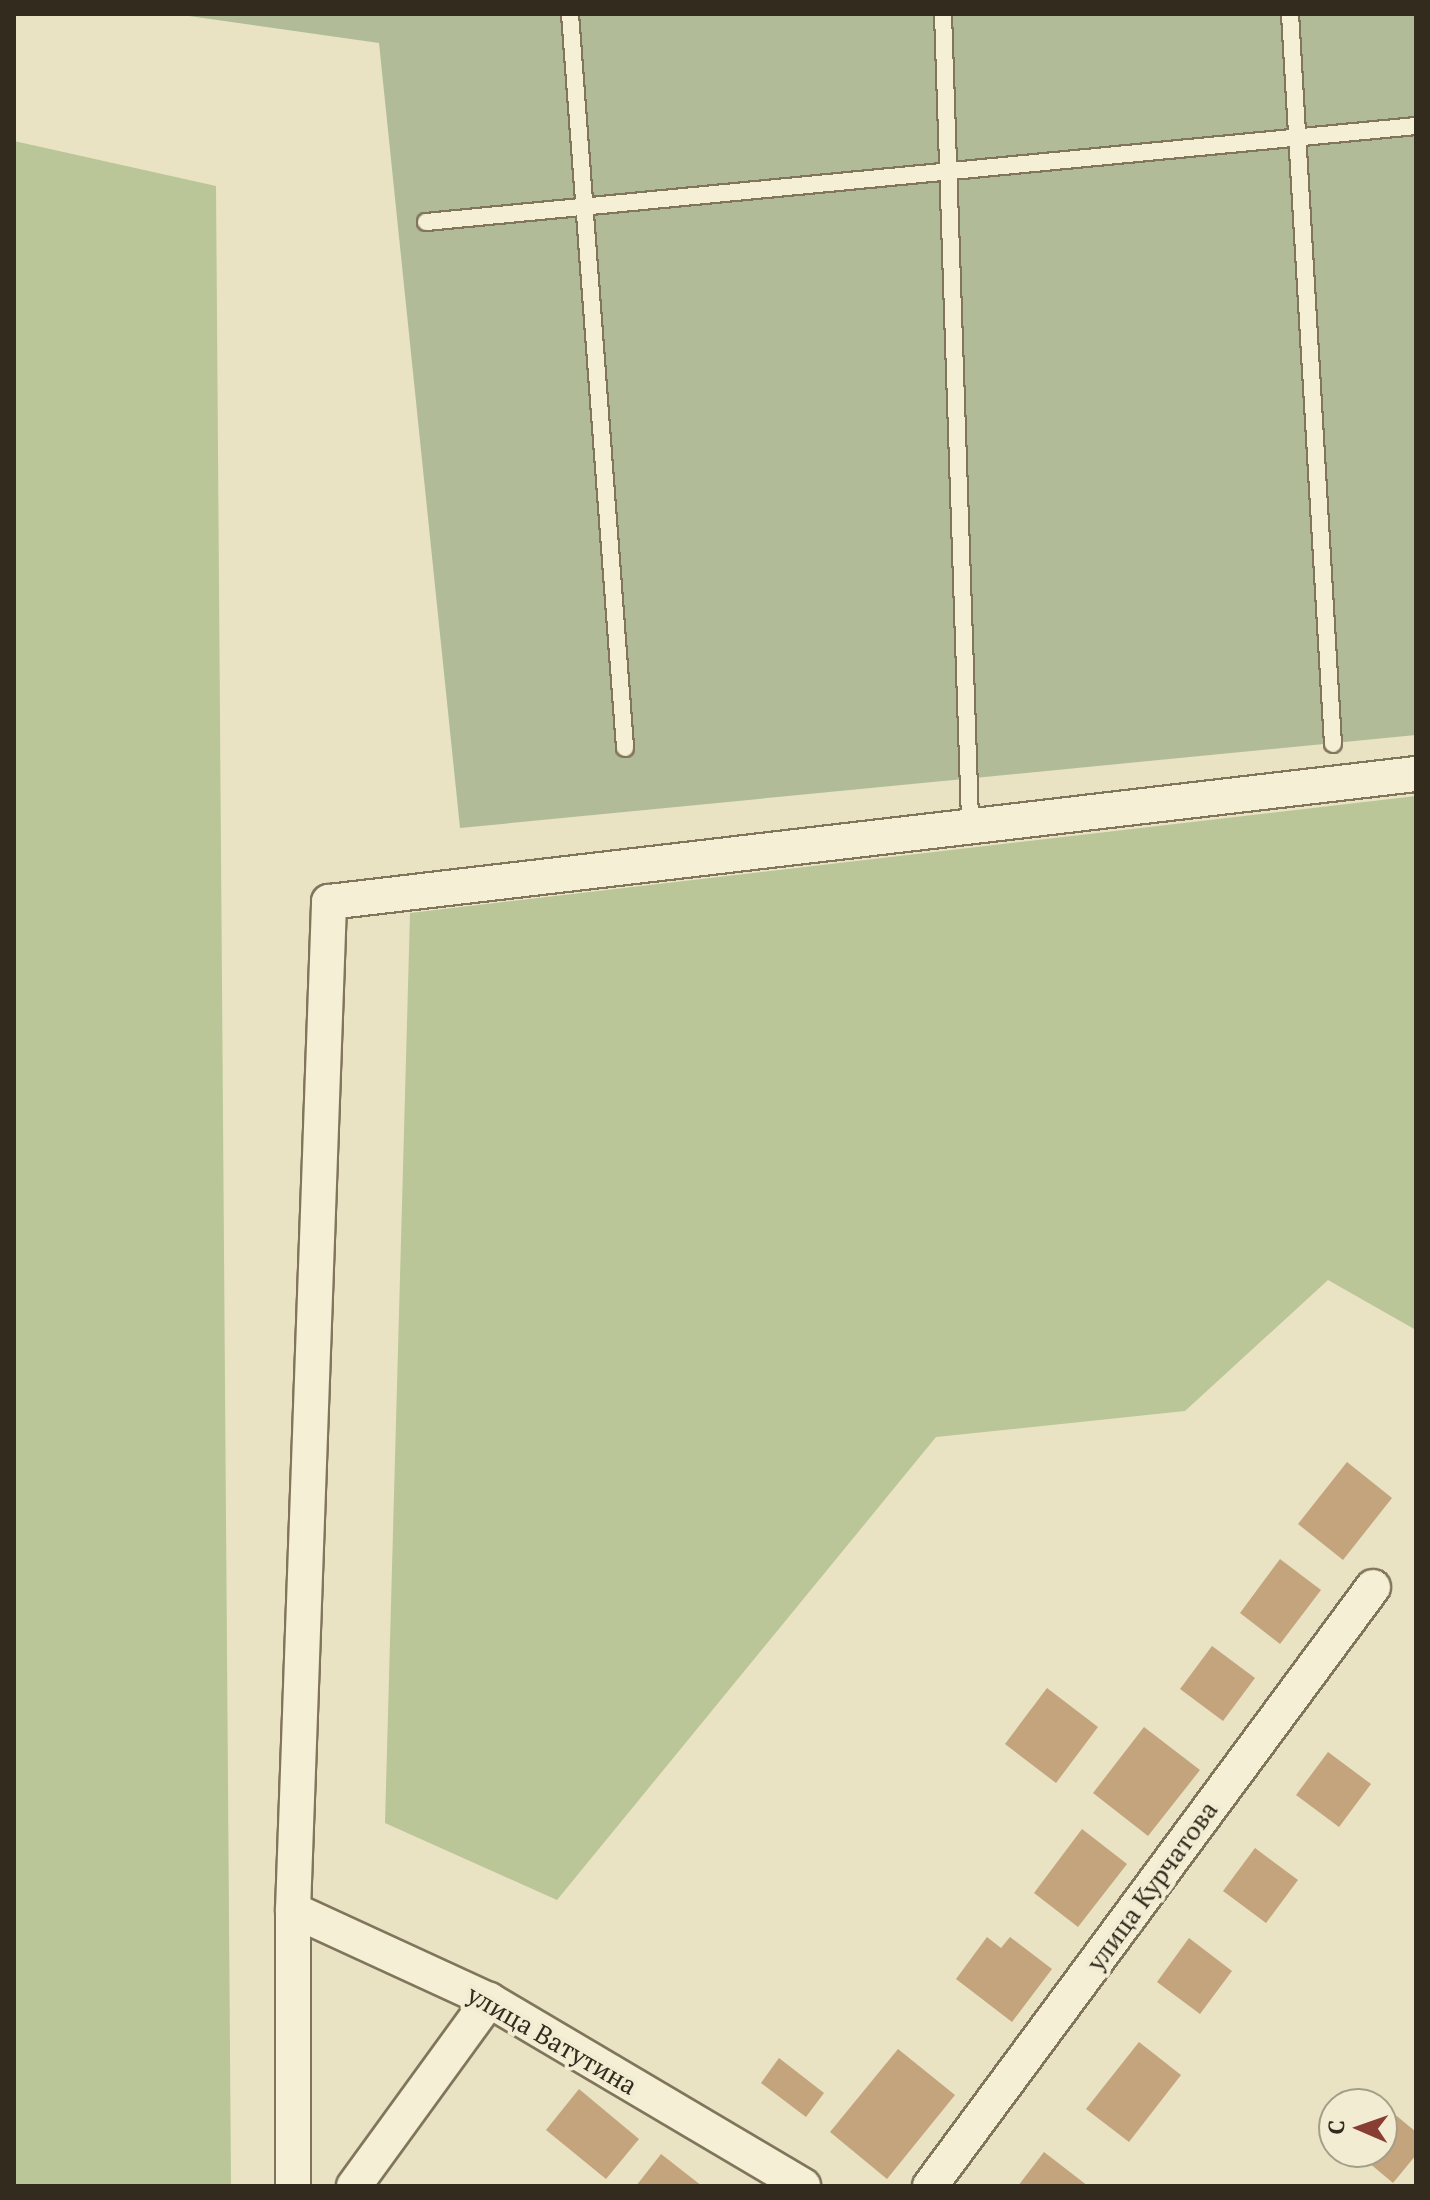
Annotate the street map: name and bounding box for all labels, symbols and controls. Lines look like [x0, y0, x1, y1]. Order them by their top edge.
street label: улица Курчатова [1080, 1795, 1224, 1977]
street label: улица Ватутина [461, 1979, 643, 2101]
north arrow [1318, 2088, 1398, 2168]
text: С [1321, 2120, 1350, 2135]

